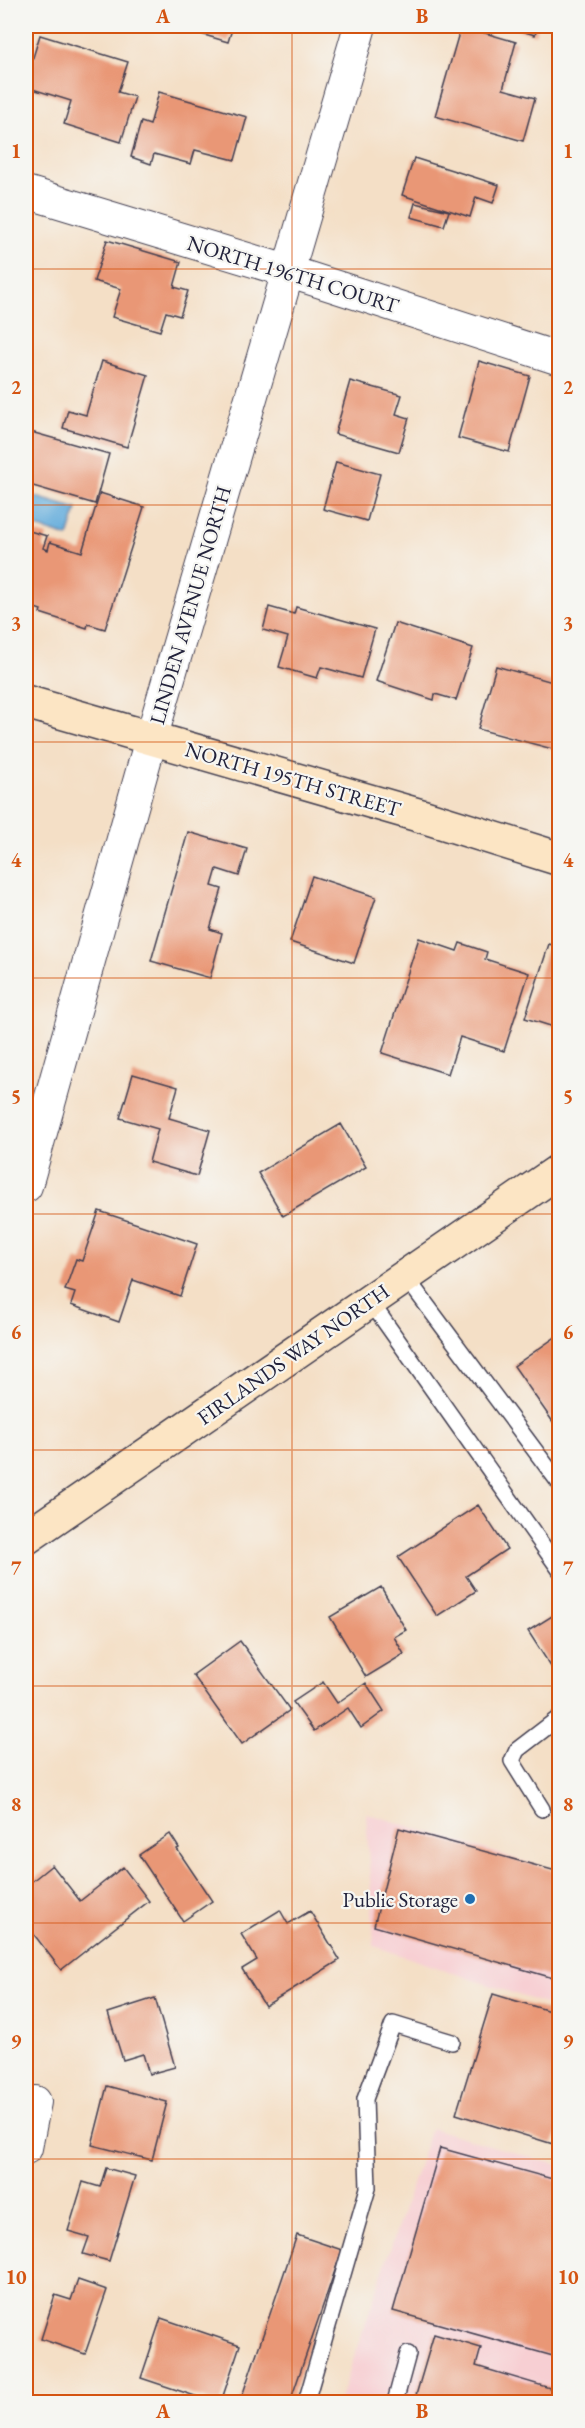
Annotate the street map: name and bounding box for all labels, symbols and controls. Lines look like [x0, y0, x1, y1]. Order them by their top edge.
text: A [155, 3, 171, 29]
text: B [416, 3, 428, 29]
text: 1 [11, 138, 21, 164]
text: 1 [563, 138, 573, 164]
street label: NORTH 196TH COURT [184, 229, 403, 319]
text: 2 [11, 374, 22, 400]
text: 2 [563, 374, 574, 400]
street label: LINDEN AVENUE NORTH [143, 483, 237, 727]
text: 3 [11, 610, 21, 636]
text: 3 [563, 610, 573, 636]
street label: NORTH 195TH STREET [182, 735, 405, 823]
text: 4 [11, 847, 22, 873]
text: 4 [563, 847, 574, 873]
text: 5 [11, 1083, 21, 1109]
text: 5 [563, 1083, 573, 1109]
street label: FIRLANDS WAY NORTH [192, 1277, 394, 1431]
text: 6 [11, 1319, 22, 1345]
text: 6 [563, 1319, 574, 1345]
text: 7 [11, 1555, 22, 1581]
text: 7 [563, 1555, 574, 1581]
text: 8 [11, 1791, 21, 1817]
text: 8 [563, 1791, 573, 1817]
place label: Public Storage [342, 1886, 458, 1913]
marker: Public Storage [463, 1892, 477, 1906]
text: 9 [11, 2028, 22, 2054]
text: 9 [563, 2028, 574, 2054]
text: 10 [5, 2264, 27, 2290]
text: 10 [557, 2264, 579, 2290]
text: A [155, 2398, 171, 2424]
text: B [416, 2398, 428, 2424]

